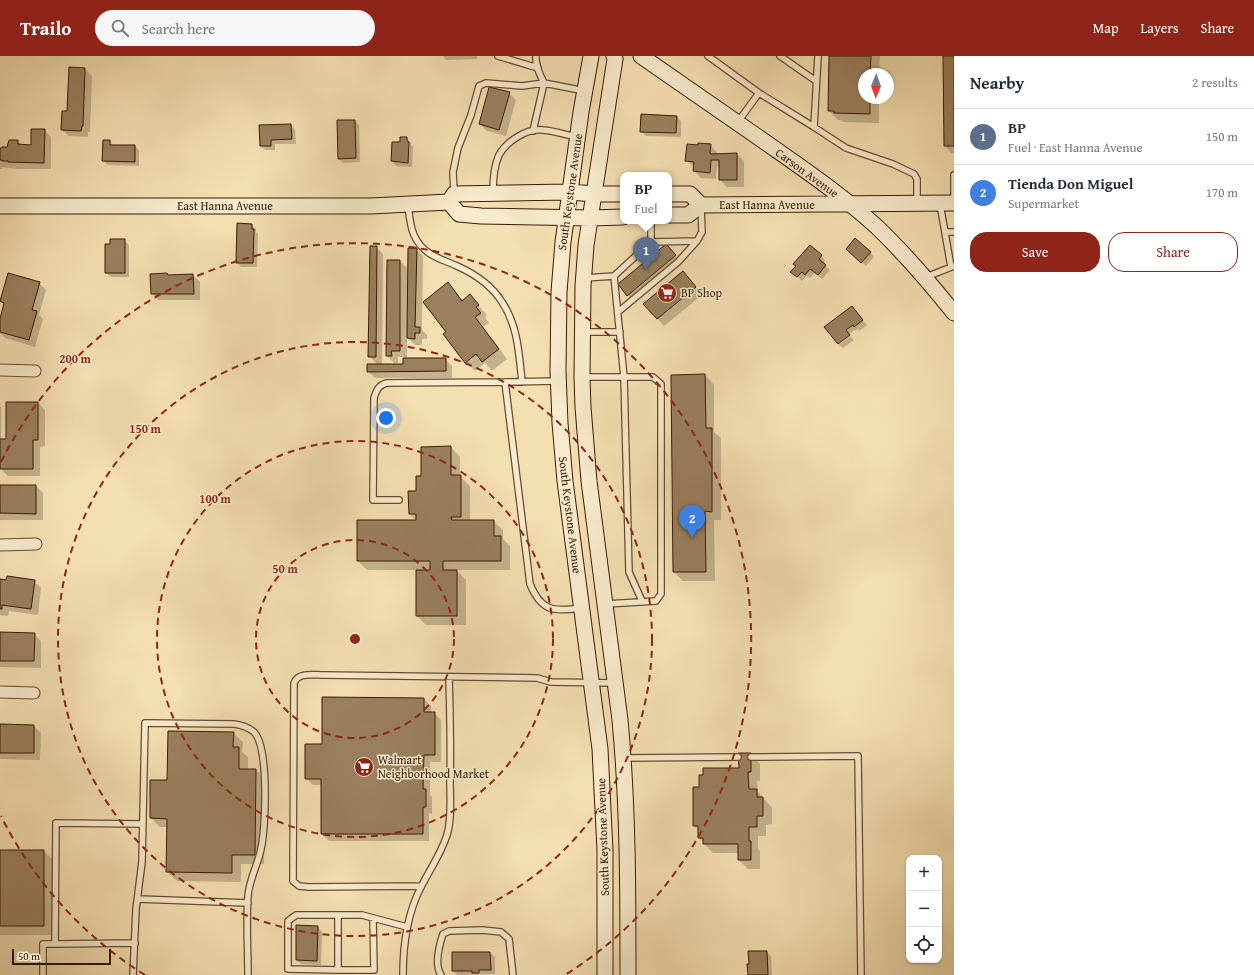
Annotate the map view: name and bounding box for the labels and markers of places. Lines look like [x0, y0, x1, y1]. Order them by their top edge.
pin: 1 [633, 237, 659, 270]
supermarket icon: BP Shop [656, 282, 678, 304]
place label: BP Shop [681, 284, 723, 301]
pin: 2 [679, 505, 705, 538]
centre of rings [348, 632, 362, 646]
place label: Walmart Neighborhood Market [378, 751, 490, 782]
supermarket icon: Walmart Neighborhood Market [353, 756, 375, 778]

